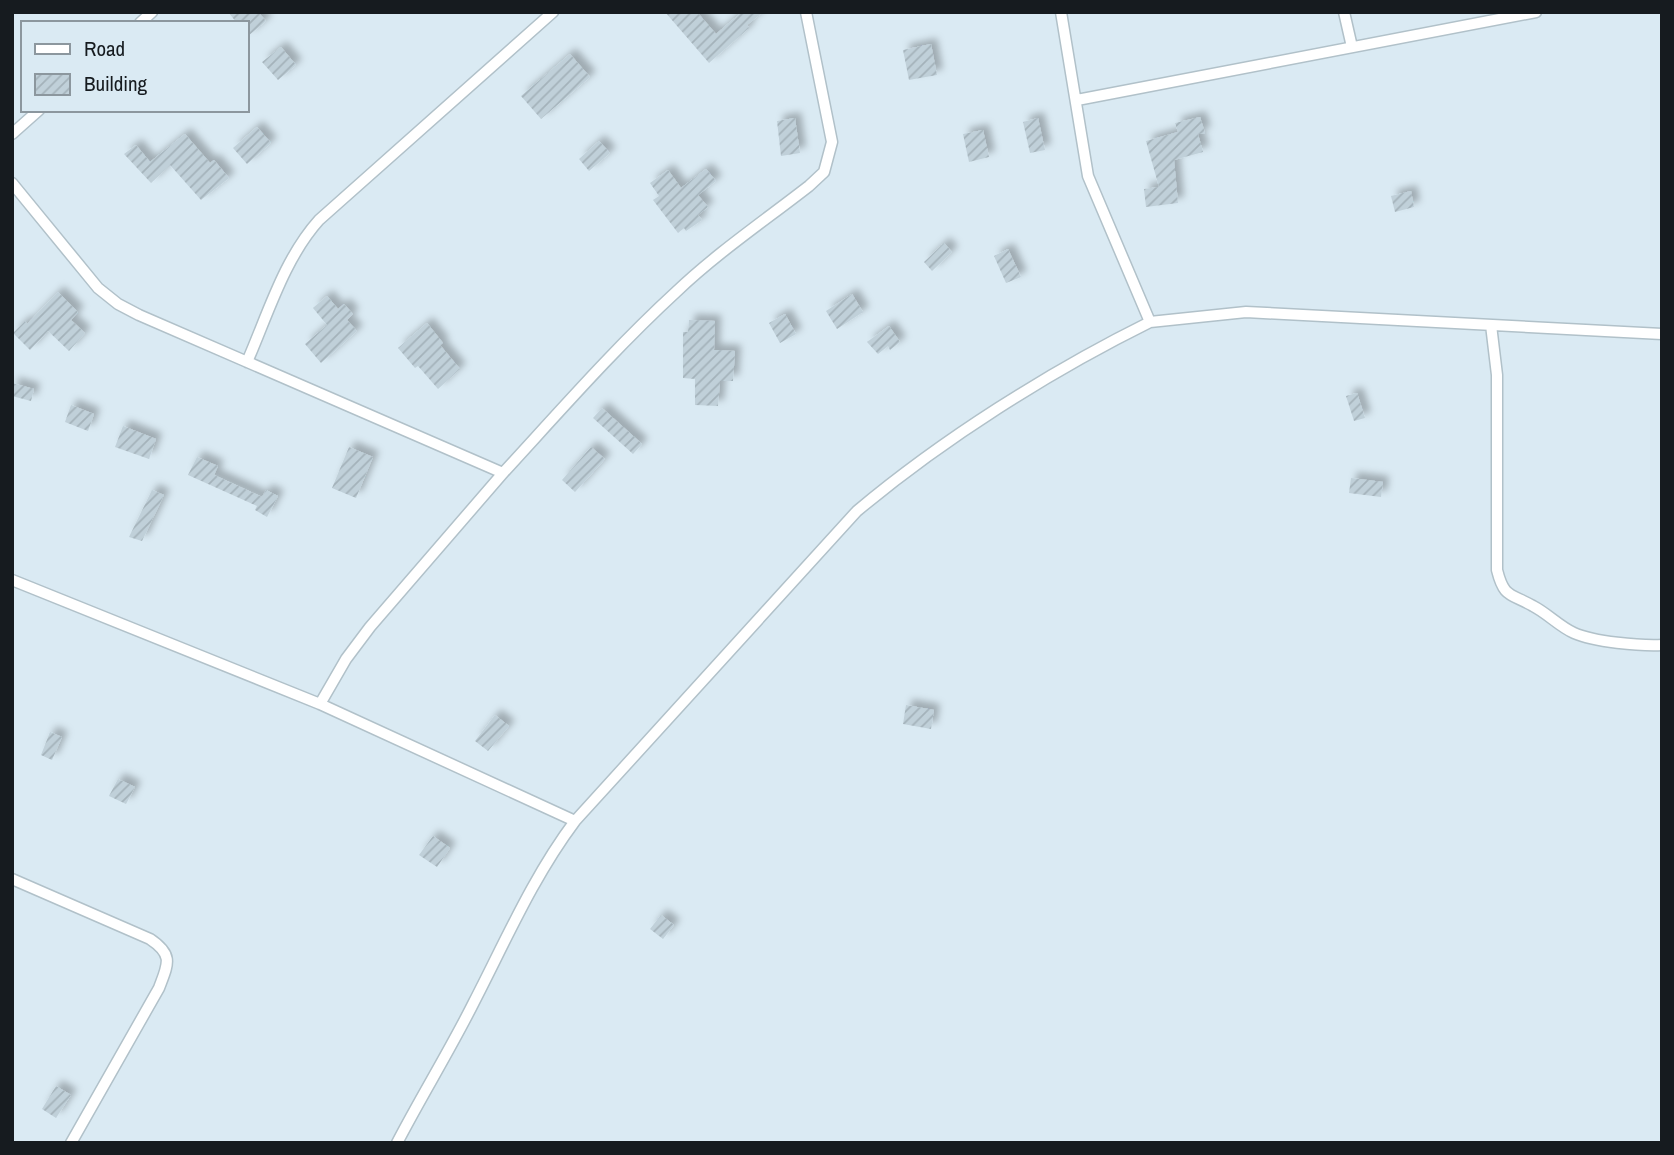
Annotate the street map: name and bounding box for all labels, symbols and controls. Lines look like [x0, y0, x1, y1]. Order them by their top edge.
legend [21, 21, 248, 112]
text: Road [84, 34, 125, 63]
text: Building [84, 69, 148, 98]

